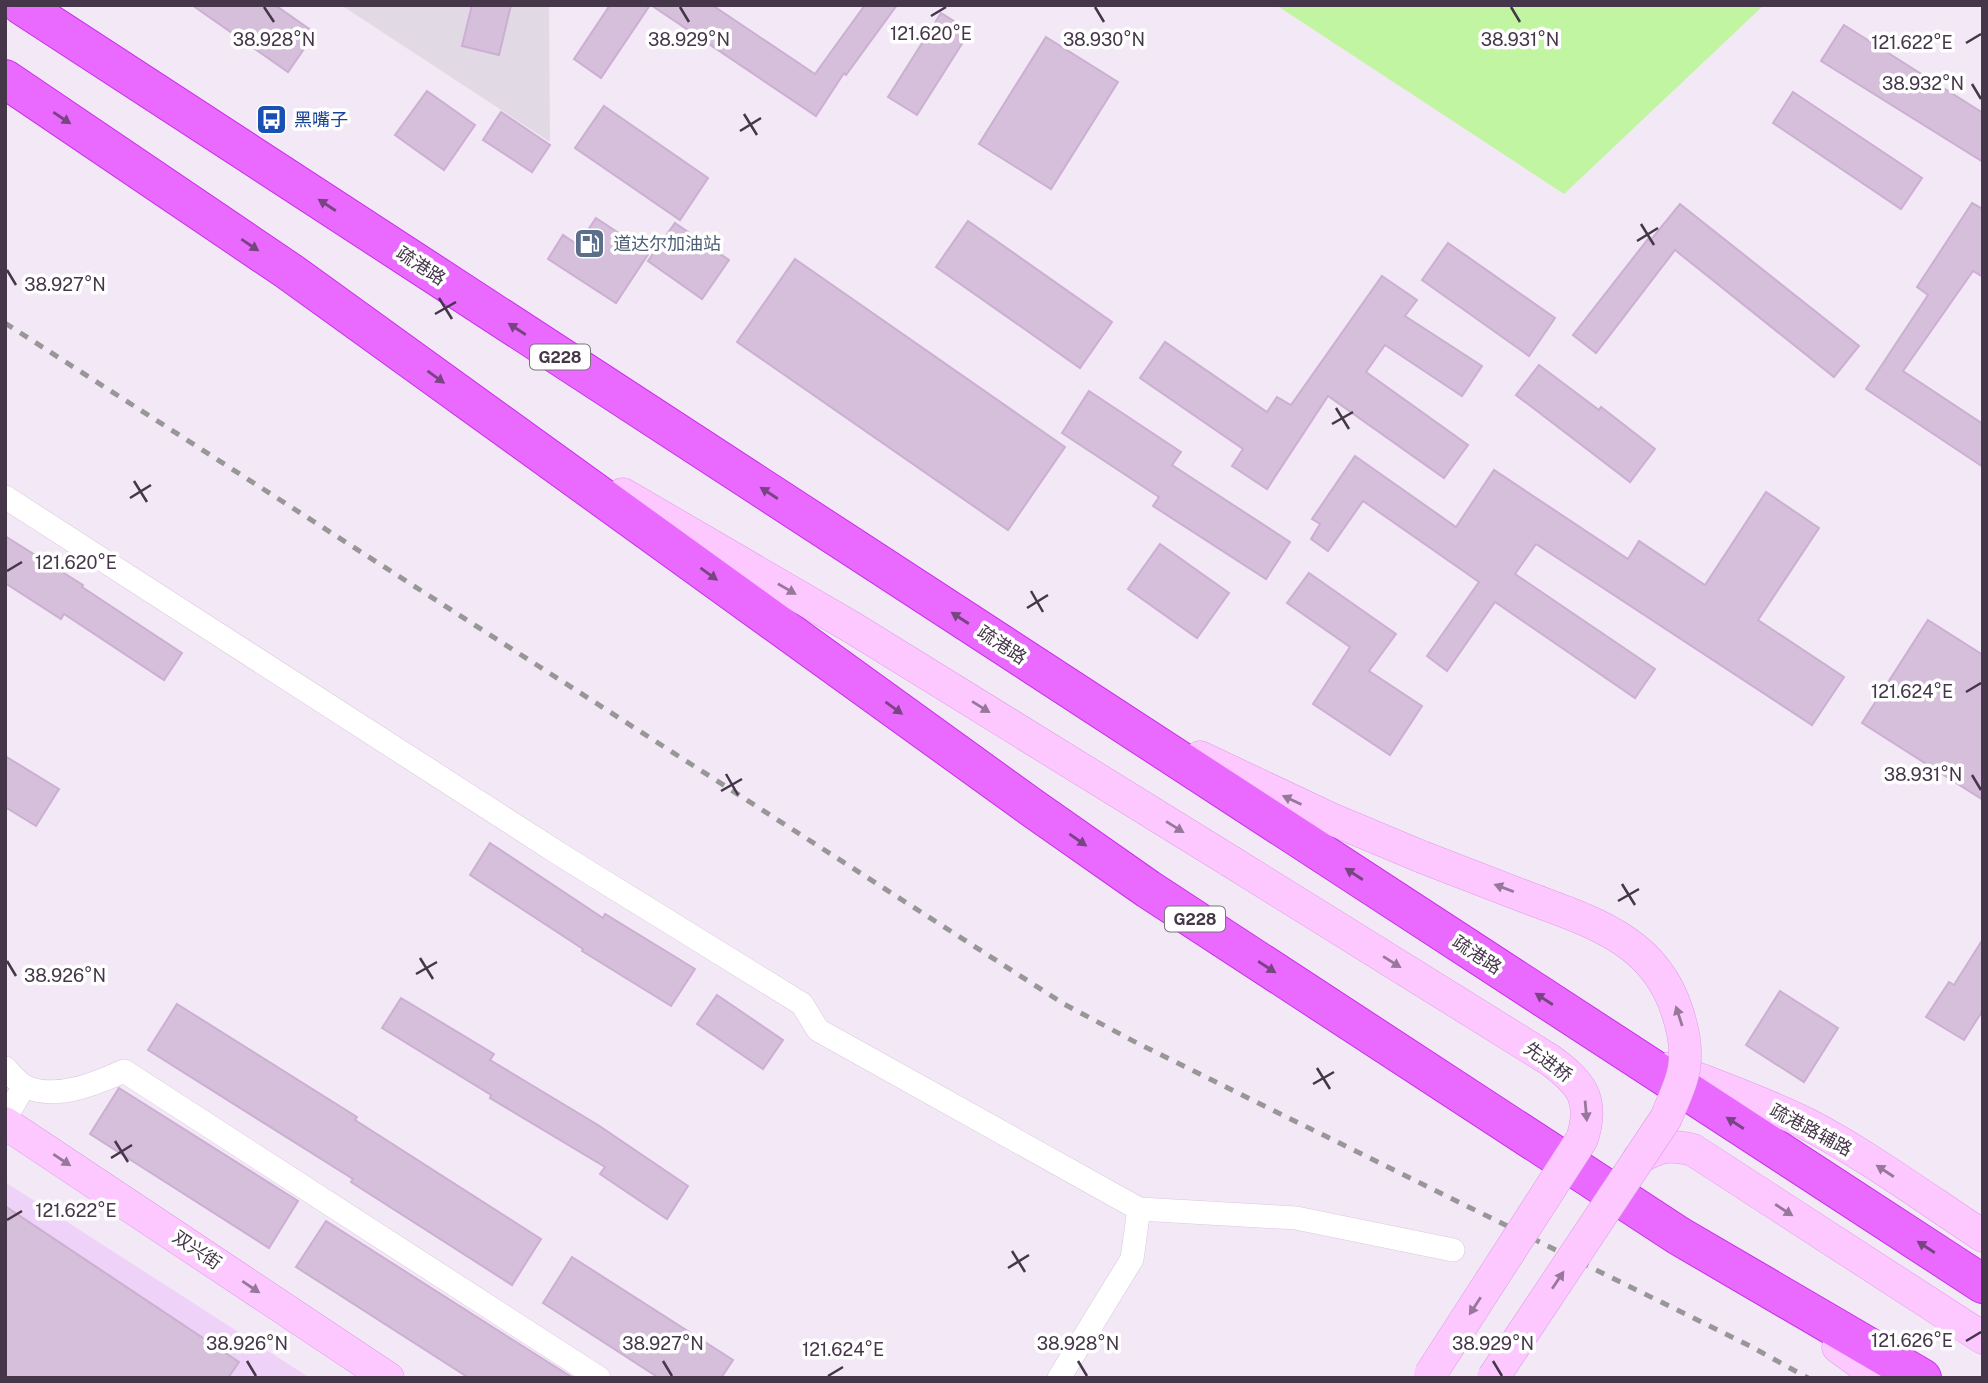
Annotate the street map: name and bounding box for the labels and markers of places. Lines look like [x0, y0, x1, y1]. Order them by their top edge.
bus stop icon: 黑嘴子 [254, 103, 288, 137]
place label: 黑嘴子 [294, 109, 348, 130]
fuel station icon: 道达尔加油站 [573, 227, 607, 261]
place label: 道达尔加油站 [613, 233, 721, 254]

